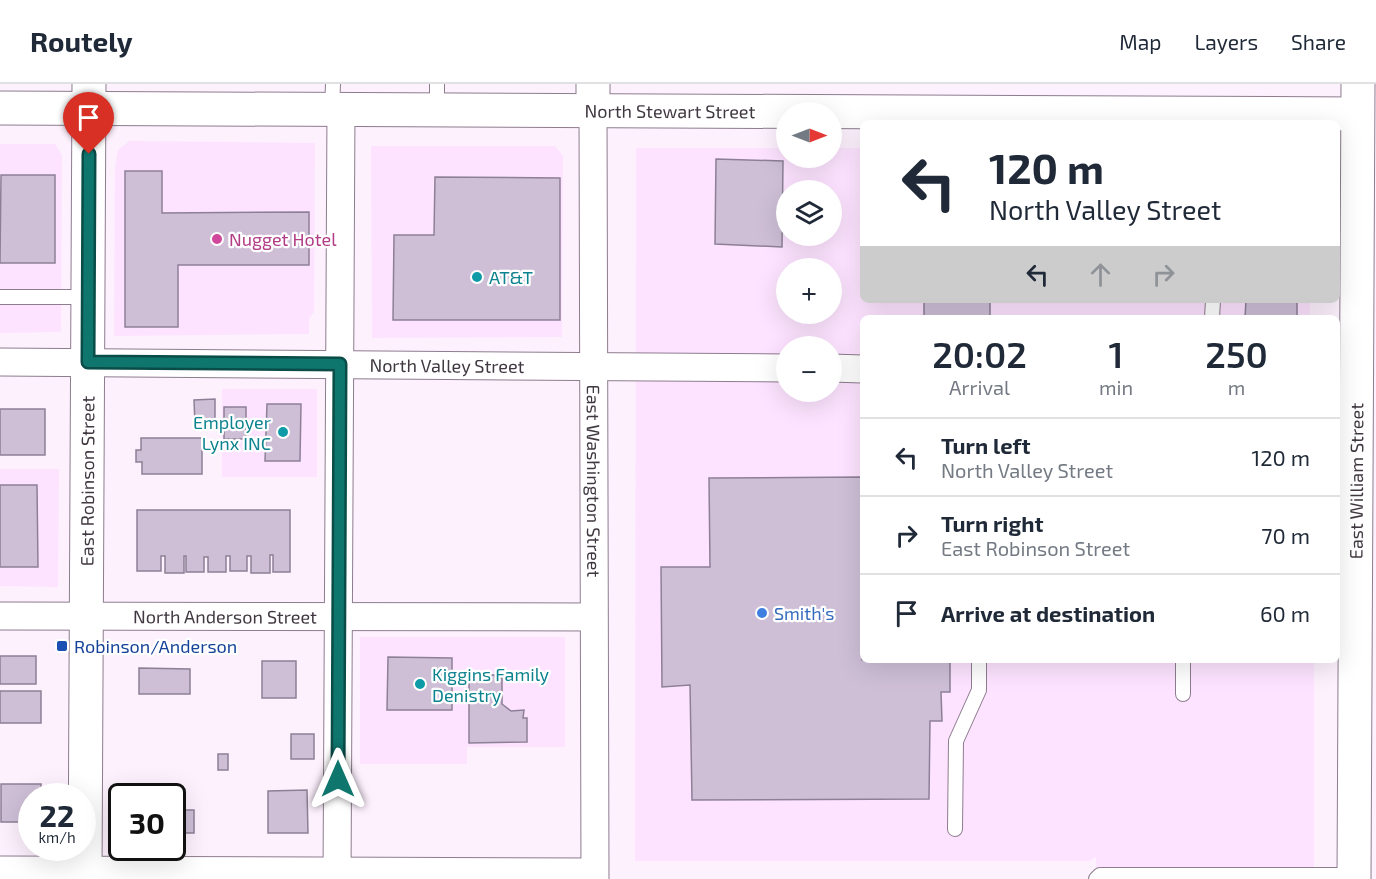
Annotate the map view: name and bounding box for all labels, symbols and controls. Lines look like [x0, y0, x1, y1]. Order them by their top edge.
text: Routely [30, 24, 133, 58]
text: Map [1119, 29, 1161, 54]
text: Layers [1194, 29, 1258, 54]
text: Share [1291, 29, 1346, 54]
pin [63, 92, 114, 154]
street label: North Stewart Street [585, 100, 756, 122]
icon: arrive [72, 101, 105, 134]
north arrow [776, 102, 842, 168]
map controls [776, 102, 842, 402]
text: 120 m [989, 142, 1104, 192]
icon: left [890, 144, 968, 222]
button: layers [776, 180, 842, 246]
text: North Valley Street [989, 193, 1221, 225]
place label: Nugget Hotel [229, 228, 337, 250]
marker: Nugget Hotel [210, 232, 224, 246]
button: + [776, 258, 842, 324]
icon: left [1021, 258, 1054, 291]
icon: ahead [1084, 258, 1117, 291]
icon: right [1147, 258, 1180, 291]
place label: AT&T [489, 266, 533, 288]
marker: AT&T [470, 270, 484, 284]
text: 20:02 [932, 332, 1027, 375]
text: 1 [1109, 332, 1124, 375]
text: 250 [1205, 332, 1268, 375]
button: − [776, 336, 842, 402]
street label: North Valley Street [369, 354, 525, 377]
text: Arrival [949, 375, 1010, 399]
text: min [1099, 375, 1133, 399]
text: m [1228, 375, 1245, 399]
street label: East Washington Street [583, 385, 605, 578]
street label: East Robinson Street [76, 396, 98, 566]
street label: East William Street [1345, 403, 1367, 559]
place label: Employer Lynx INC [193, 411, 271, 454]
marker: Employer Lynx INC [276, 425, 290, 439]
text: Turn left [941, 432, 1030, 458]
icon: left [890, 441, 923, 474]
text: 120 m [1251, 444, 1310, 470]
text: North Valley Street [941, 458, 1113, 482]
text: Turn right [941, 510, 1043, 536]
icon: right [890, 519, 923, 552]
text: 70 m [1261, 522, 1310, 548]
text: East Robinson Street [941, 536, 1130, 560]
icon: arrive [890, 597, 923, 630]
text: Arrive at destination [941, 600, 1155, 626]
text: 60 m [1260, 600, 1310, 626]
place label: Smith's [774, 602, 834, 624]
street label: North Anderson Street [133, 605, 317, 628]
marker: Smith's [755, 606, 769, 620]
place label: Robinson/Anderson [74, 635, 237, 657]
marker: Robinson/Anderson [55, 639, 69, 653]
place label: Kiggins Family Denistry [432, 663, 550, 706]
marker: Kiggins Family Denistry [413, 677, 427, 691]
position arrow [306, 747, 370, 811]
speed limit sign: 30 [108, 783, 186, 861]
text: 22 [40, 797, 74, 833]
text: km/h [38, 828, 76, 846]

